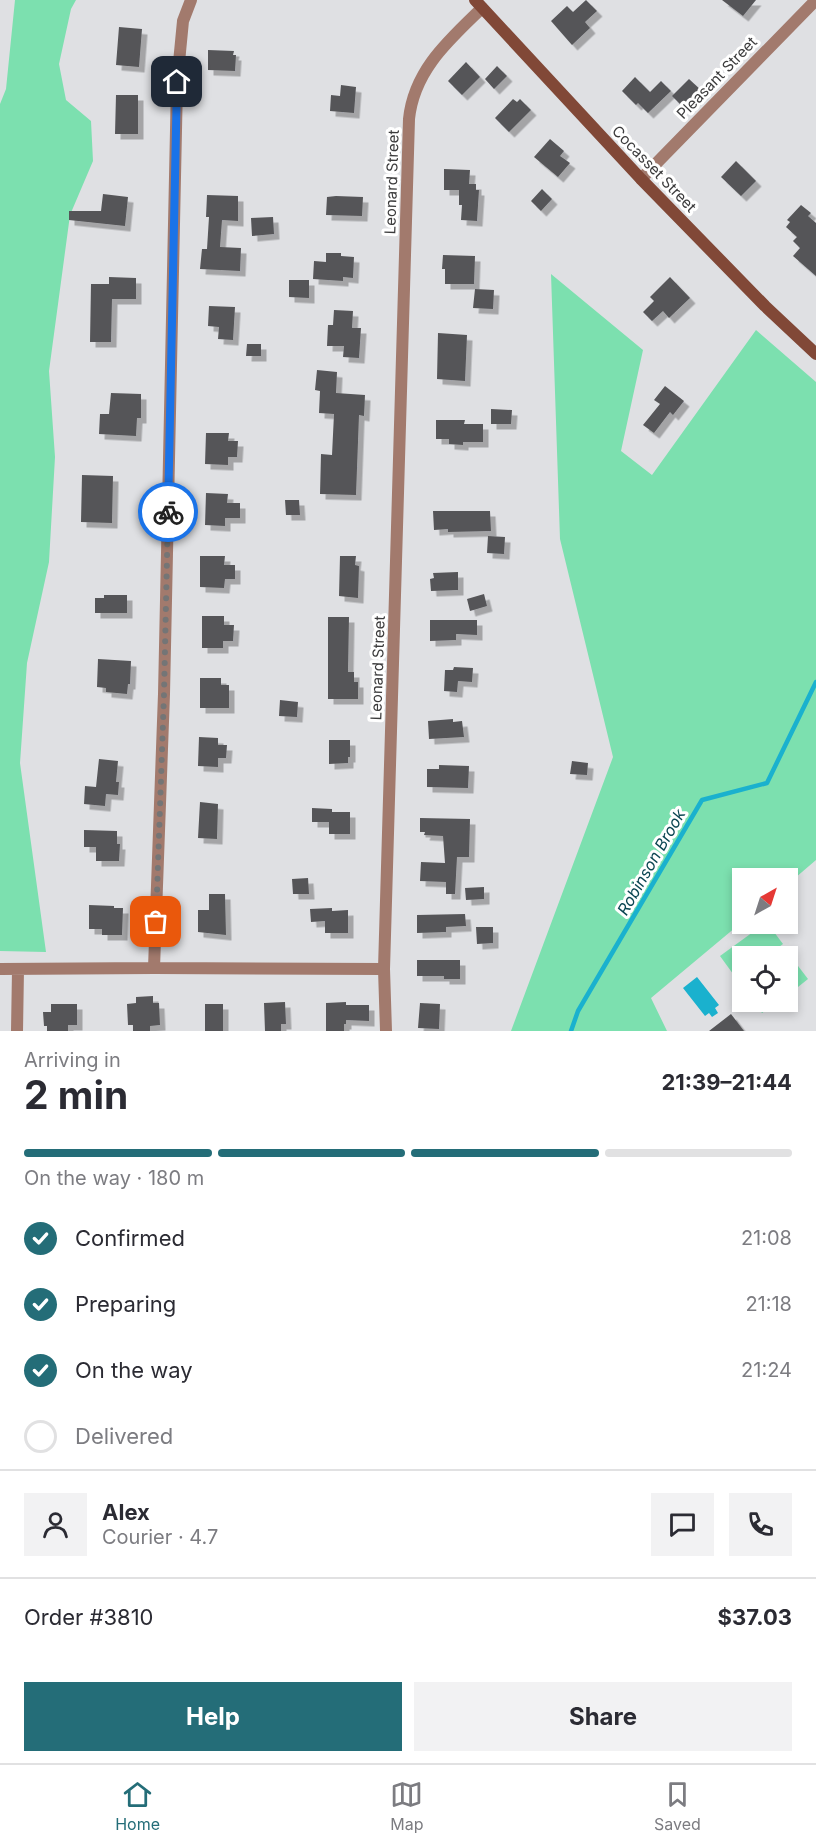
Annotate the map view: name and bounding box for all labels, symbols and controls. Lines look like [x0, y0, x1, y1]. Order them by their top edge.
street label: Pleasant Street [673, 32, 761, 123]
pin [151, 56, 202, 107]
icon: home [160, 65, 193, 98]
street label: Cocasset Street [608, 121, 701, 216]
street label: Leonard Street [380, 129, 403, 235]
courier [138, 482, 198, 542]
icon: bike [152, 496, 185, 529]
street label: Leonard Street [366, 615, 389, 721]
water label: Robinson Brook [613, 805, 690, 919]
north arrow [732, 868, 798, 934]
map controls [732, 868, 798, 1012]
pin [130, 896, 181, 947]
icon: bag [139, 905, 172, 938]
button: locate [732, 946, 798, 1012]
text: Arriving in [24, 1048, 121, 1072]
text: 21:39–21:44 [661, 1069, 792, 1095]
text: 2 min [24, 1071, 128, 1118]
text: On the way · 180 m [24, 1166, 204, 1190]
icon: check [24, 1222, 57, 1255]
text: Confirmed [75, 1225, 185, 1251]
text: 21:08 [741, 1226, 792, 1250]
icon: check [24, 1288, 57, 1321]
text: Preparing [75, 1291, 176, 1317]
text: 21:18 [745, 1292, 792, 1316]
icon: check [24, 1354, 57, 1387]
text: On the way [75, 1357, 193, 1383]
text: 21:24 [741, 1358, 792, 1382]
text: Delivered [75, 1423, 173, 1449]
button: person [24, 1493, 87, 1556]
button: chat [651, 1493, 714, 1556]
button: phone [729, 1493, 792, 1556]
text: Alex [102, 1499, 150, 1525]
text: Courier · 4.7 [102, 1525, 218, 1549]
text: Order #3810 [24, 1604, 153, 1630]
text: $37.03 [718, 1604, 792, 1630]
button: Help [24, 1682, 402, 1751]
button: Share [414, 1682, 792, 1751]
tab: Home [115, 1778, 160, 1834]
tab: Map [390, 1778, 424, 1834]
tab: Saved [654, 1778, 701, 1834]

